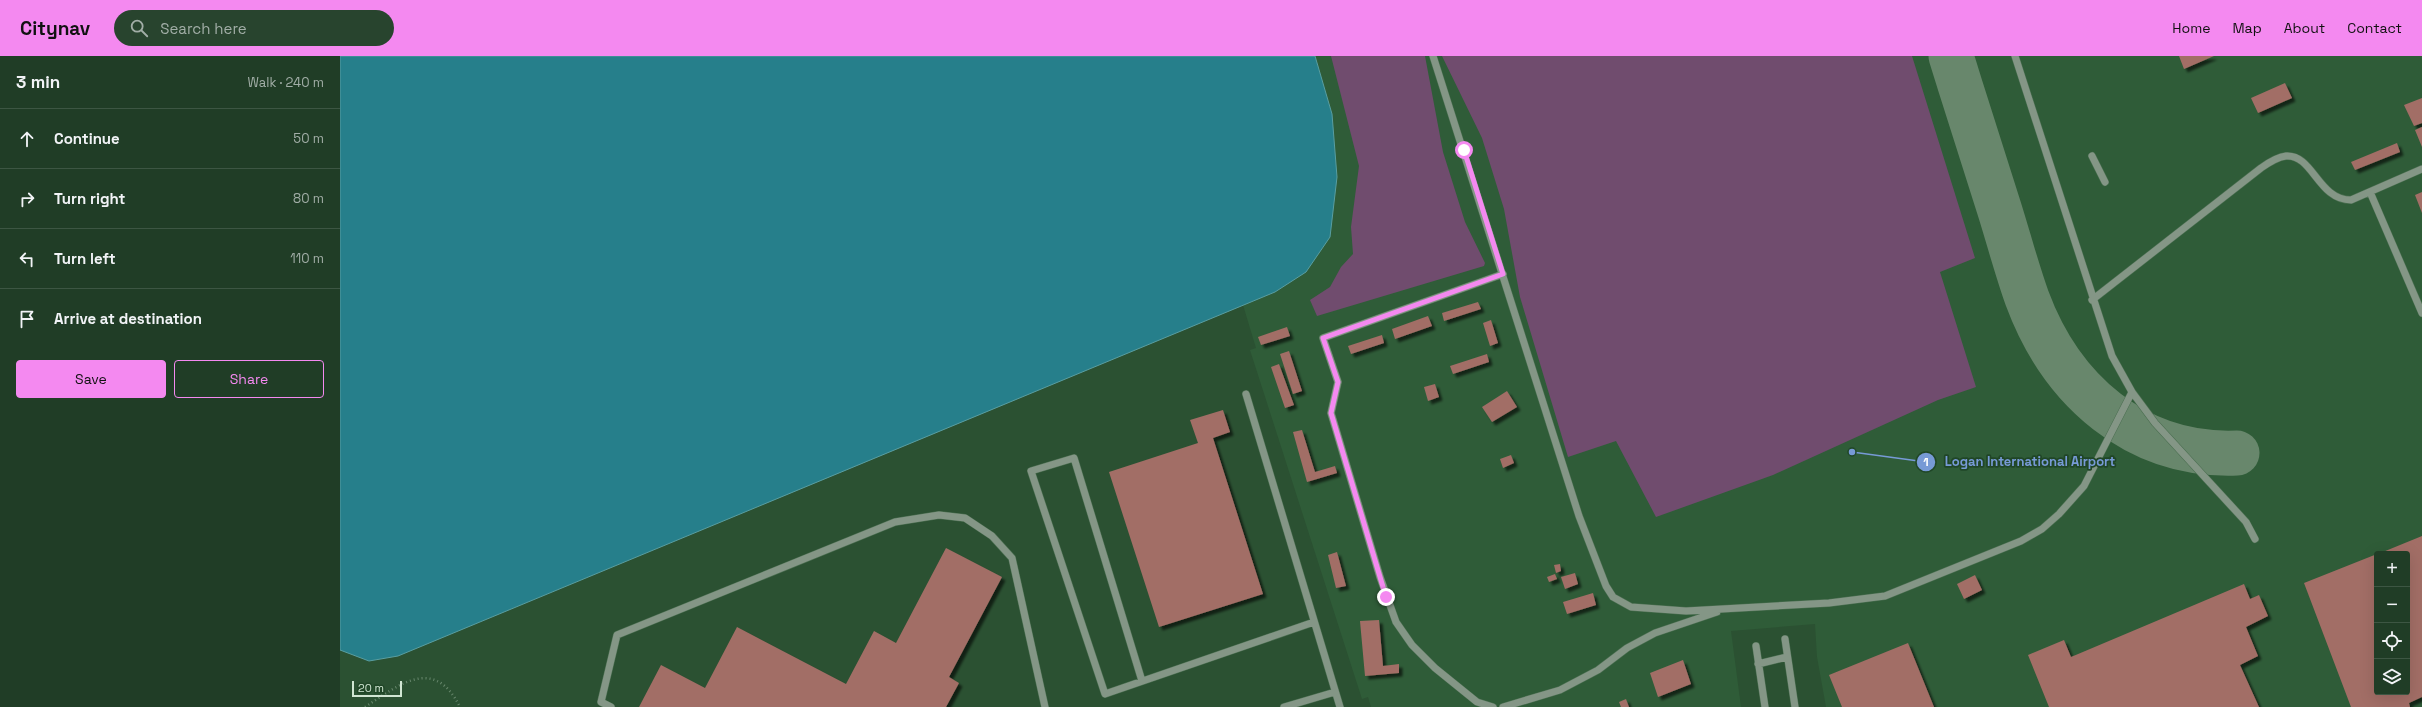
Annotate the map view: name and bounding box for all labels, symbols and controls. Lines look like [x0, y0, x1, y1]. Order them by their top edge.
search box [114, 10, 394, 46]
text: Citynav [20, 16, 90, 41]
icon: search [128, 17, 150, 39]
text: Search here [160, 19, 247, 38]
text: Home [2172, 19, 2210, 37]
text: Map [2232, 19, 2262, 37]
text: About [2284, 19, 2325, 37]
text: Contact [2347, 19, 2402, 37]
text: 3 min [16, 71, 60, 93]
text: Walk · 240 m [248, 74, 324, 91]
icon: ahead [16, 128, 38, 150]
text: Continue [54, 129, 120, 148]
text: 50 m [293, 130, 324, 147]
route start [1455, 141, 1473, 159]
icon: right [16, 188, 38, 210]
text: Turn right [54, 189, 125, 208]
text: 80 m [293, 190, 324, 207]
icon: left [16, 248, 38, 270]
text: Turn left [54, 249, 116, 268]
text: 110 m [290, 250, 324, 267]
icon: arrive [16, 308, 38, 330]
text: Arrive at destination [54, 309, 202, 328]
button: Save [16, 360, 166, 398]
button: Share [174, 360, 324, 398]
callout: Logan International Airport [1916, 449, 2123, 474]
text: Logan International Airport [1945, 453, 2115, 470]
text: 1 [1923, 454, 1929, 470]
map controls [2374, 551, 2410, 695]
button: + [2374, 551, 2410, 587]
button: − [2374, 587, 2410, 623]
route end [1377, 588, 1395, 606]
button: locate [2374, 623, 2410, 659]
button: layers [2374, 659, 2410, 695]
scale bar [352, 679, 402, 698]
text: 20 m [358, 681, 384, 695]

